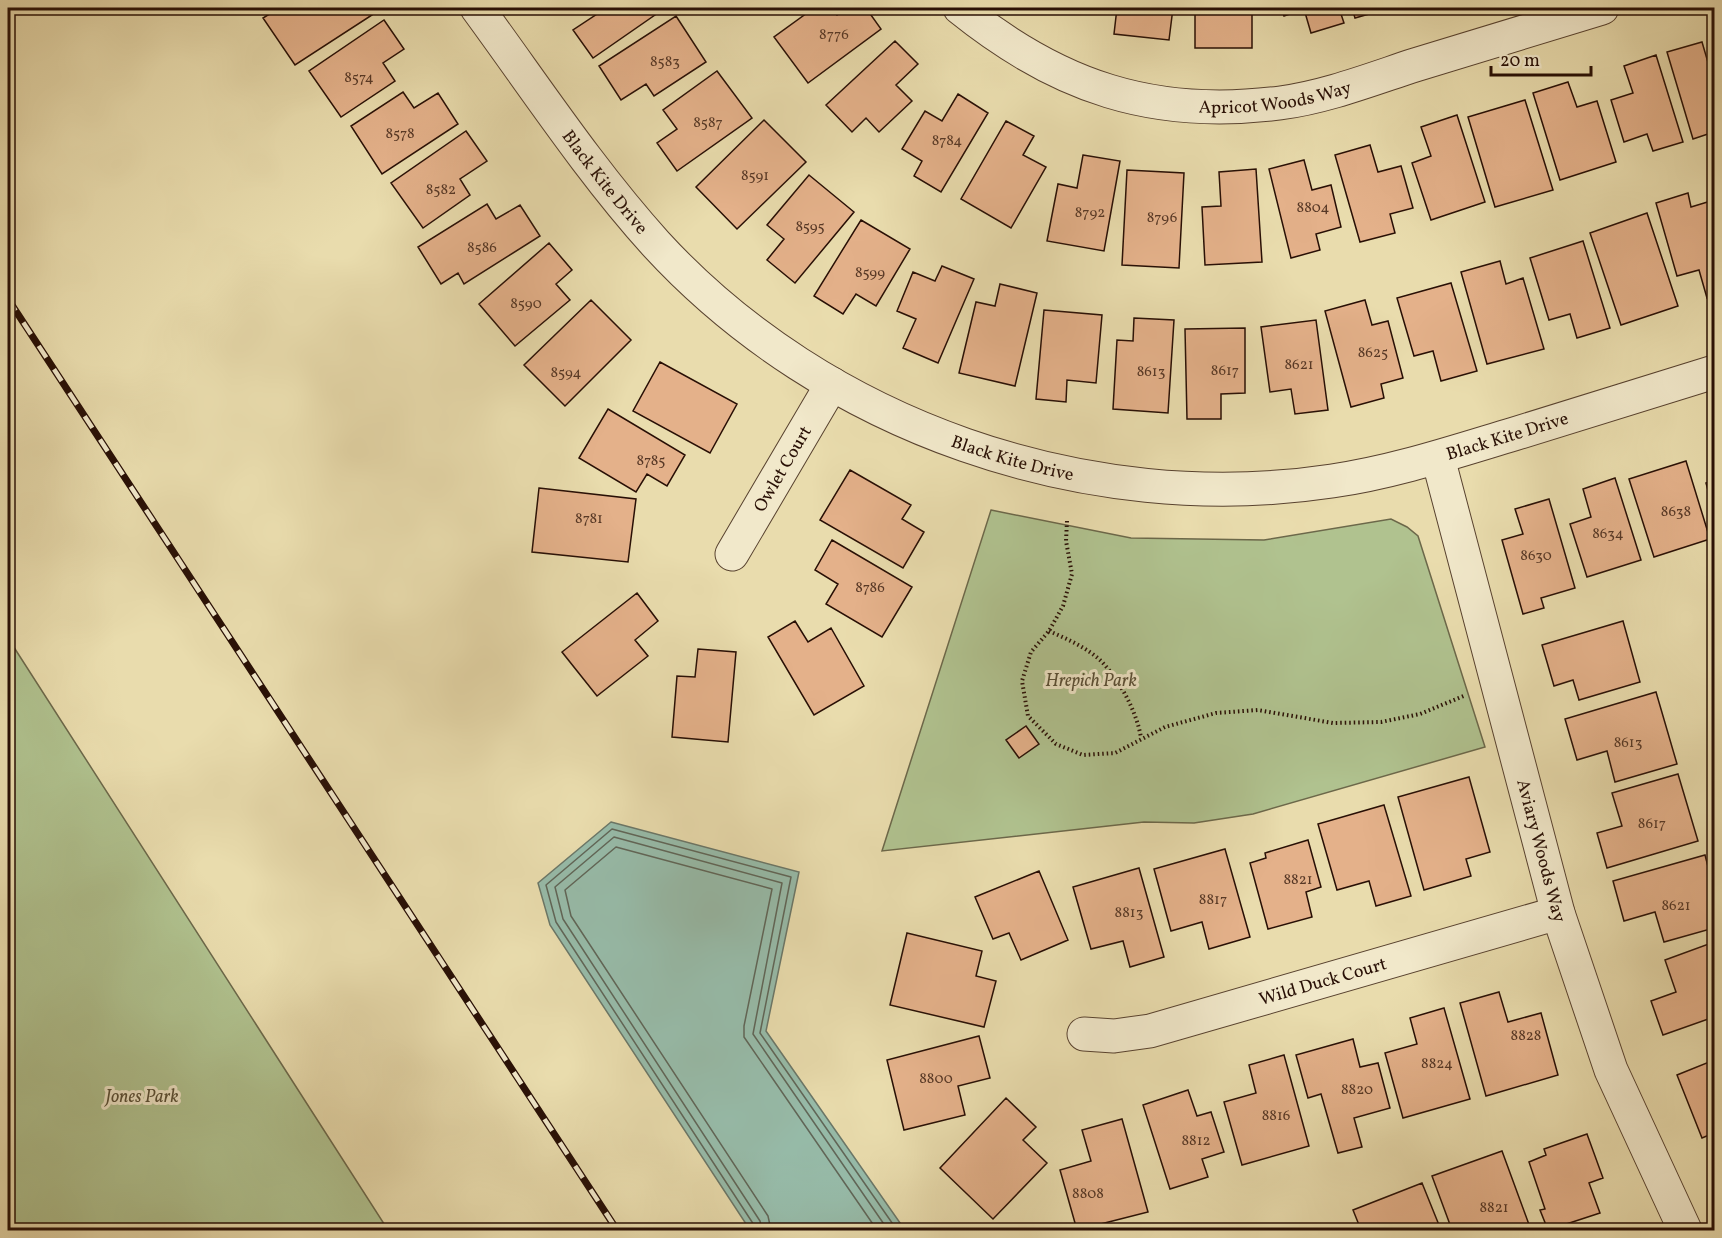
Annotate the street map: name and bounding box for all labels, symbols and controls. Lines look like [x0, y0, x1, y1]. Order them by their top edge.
house number: 8776 [819, 25, 849, 46]
scale bar [1491, 39, 1592, 77]
text: 20 m [1500, 49, 1540, 74]
house number: 8583 [650, 52, 680, 73]
house number: 8574 [344, 68, 374, 89]
street label: Apricot Woods Way [1198, 76, 1355, 121]
house number: 8587 [693, 113, 723, 134]
house number: 8578 [385, 124, 415, 145]
street label: Black Kite Drive [555, 125, 653, 240]
house number: 8784 [932, 131, 962, 152]
house number: 8591 [741, 166, 769, 187]
house number: 8582 [426, 180, 456, 201]
house number: 8804 [1297, 198, 1329, 219]
house number: 8792 [1075, 203, 1105, 224]
house number: 8796 [1147, 208, 1177, 229]
house number: 8595 [795, 217, 825, 238]
house number: 8586 [467, 238, 497, 259]
house number: 8599 [855, 263, 885, 284]
house number: 8590 [510, 294, 542, 315]
house number: 8625 [1358, 343, 1388, 364]
house number: 8621 [1284, 355, 1314, 376]
house number: 8617 [1211, 361, 1239, 382]
house number: 8613 [1137, 362, 1165, 383]
house number: 8594 [551, 363, 581, 384]
street label: Black Kite Drive [1444, 407, 1572, 468]
street label: Owlet Court [748, 422, 819, 517]
street label: Black Kite Drive [947, 430, 1076, 488]
house number: 8785 [636, 451, 666, 472]
house number: 8638 [1661, 502, 1691, 523]
house number: 8781 [575, 509, 603, 530]
house number: 8634 [1592, 524, 1624, 545]
house number: 8630 [1520, 546, 1552, 567]
house number: 8786 [855, 578, 885, 599]
park label: Hrepich Park [1045, 669, 1137, 694]
house number: 8613 [1614, 733, 1642, 754]
street label: Aviary Woods Way [1509, 777, 1571, 926]
house number: 8617 [1638, 814, 1666, 835]
house number: 8821 [1283, 870, 1313, 891]
house number: 8817 [1199, 890, 1227, 911]
house number: 8621 [1661, 896, 1691, 917]
house number: 8813 [1115, 903, 1143, 924]
street label: Wild Duck Court [1256, 952, 1390, 1013]
house number: 8828 [1511, 1026, 1541, 1047]
house number: 8824 [1421, 1054, 1453, 1075]
house number: 8800 [919, 1069, 953, 1090]
house number: 8820 [1341, 1080, 1373, 1101]
park label: Jones Park [103, 1085, 179, 1110]
house number: 8816 [1262, 1106, 1290, 1127]
house number: 8812 [1181, 1131, 1211, 1152]
house number: 8808 [1072, 1184, 1104, 1205]
house number: 8821 [1479, 1198, 1509, 1219]

